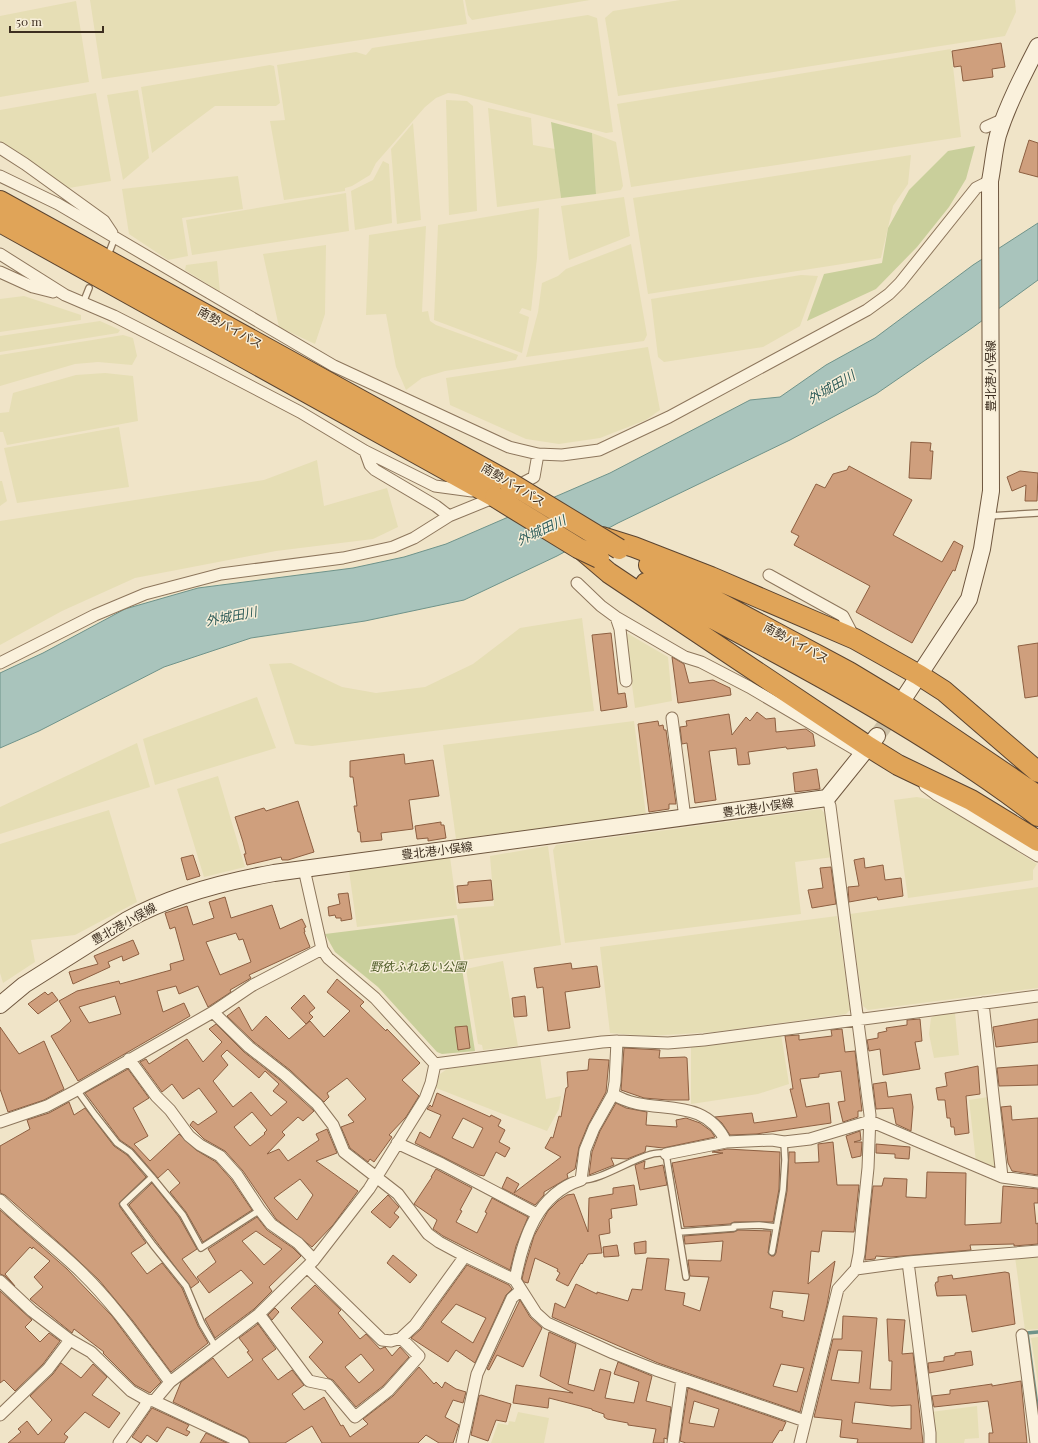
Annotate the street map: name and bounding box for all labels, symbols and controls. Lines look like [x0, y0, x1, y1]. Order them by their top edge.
scale bar [10, 8, 103, 34]
text: 50 m [16, 13, 42, 29]
street label: 南勢バイパス [195, 303, 266, 352]
street label: 豊北港小俣線 [982, 340, 998, 412]
water label: 外城田川 [804, 365, 859, 407]
street label: 南勢バイパス [479, 459, 548, 509]
water label: 外城田川 [514, 510, 570, 548]
water label: 外城田川 [204, 602, 260, 629]
street label: 南勢バイパス [761, 618, 832, 666]
street label: 豊北港小俣線 [721, 794, 795, 820]
street label: 豊北港小俣線 [400, 838, 474, 862]
street label: 豊北港小俣線 [88, 899, 159, 948]
park label: 野依ふれあい公園 [370, 958, 468, 974]

